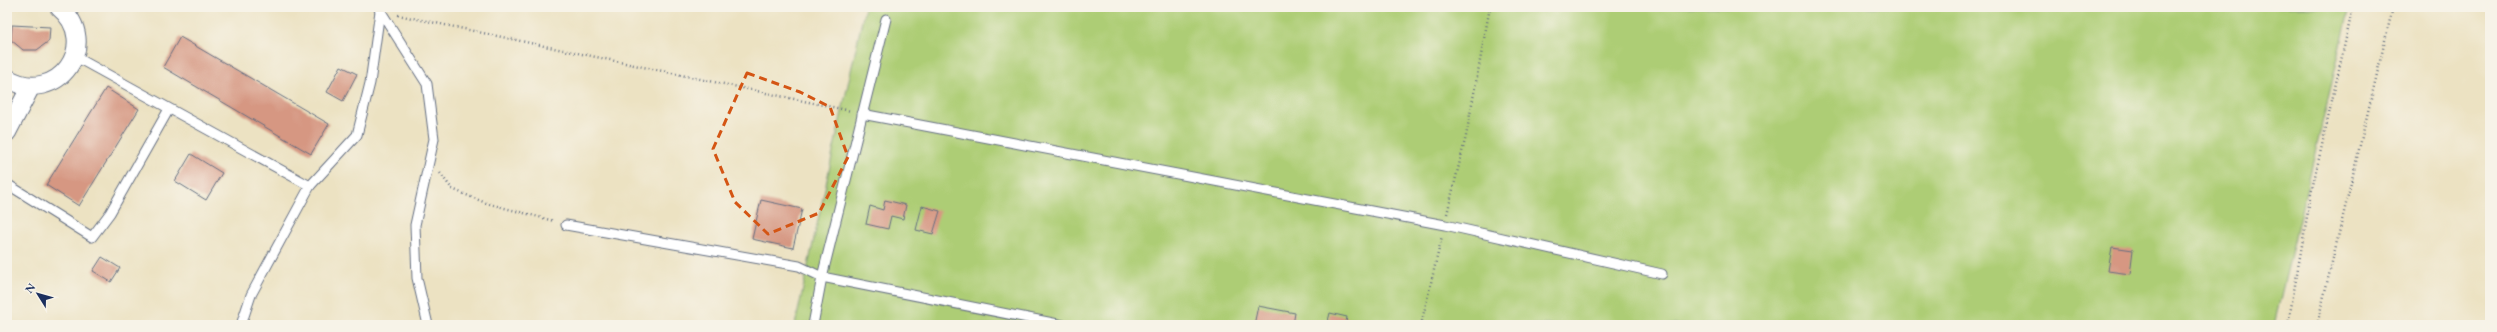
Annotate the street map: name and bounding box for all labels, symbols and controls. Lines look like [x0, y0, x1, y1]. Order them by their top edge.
north arrow [18, 274, 58, 314]
text: N [22, 280, 38, 296]

